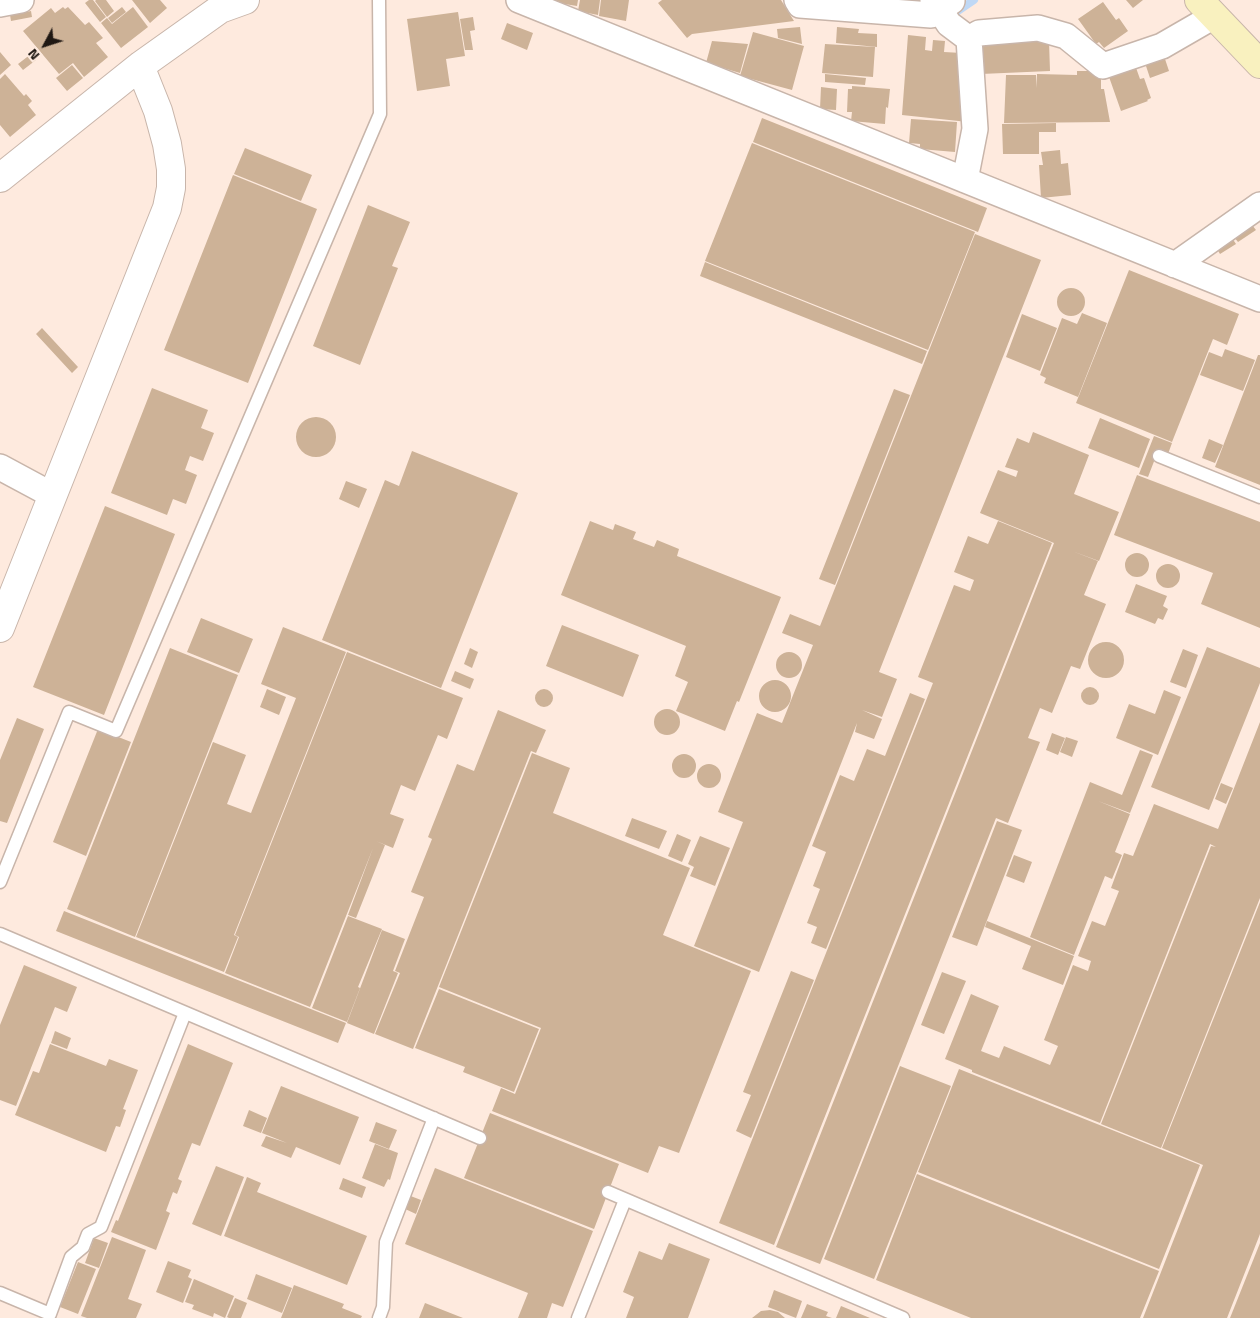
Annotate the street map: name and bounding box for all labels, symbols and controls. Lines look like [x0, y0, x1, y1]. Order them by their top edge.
north arrow [20, 20, 70, 70]
text: N [22, 45, 44, 65]

